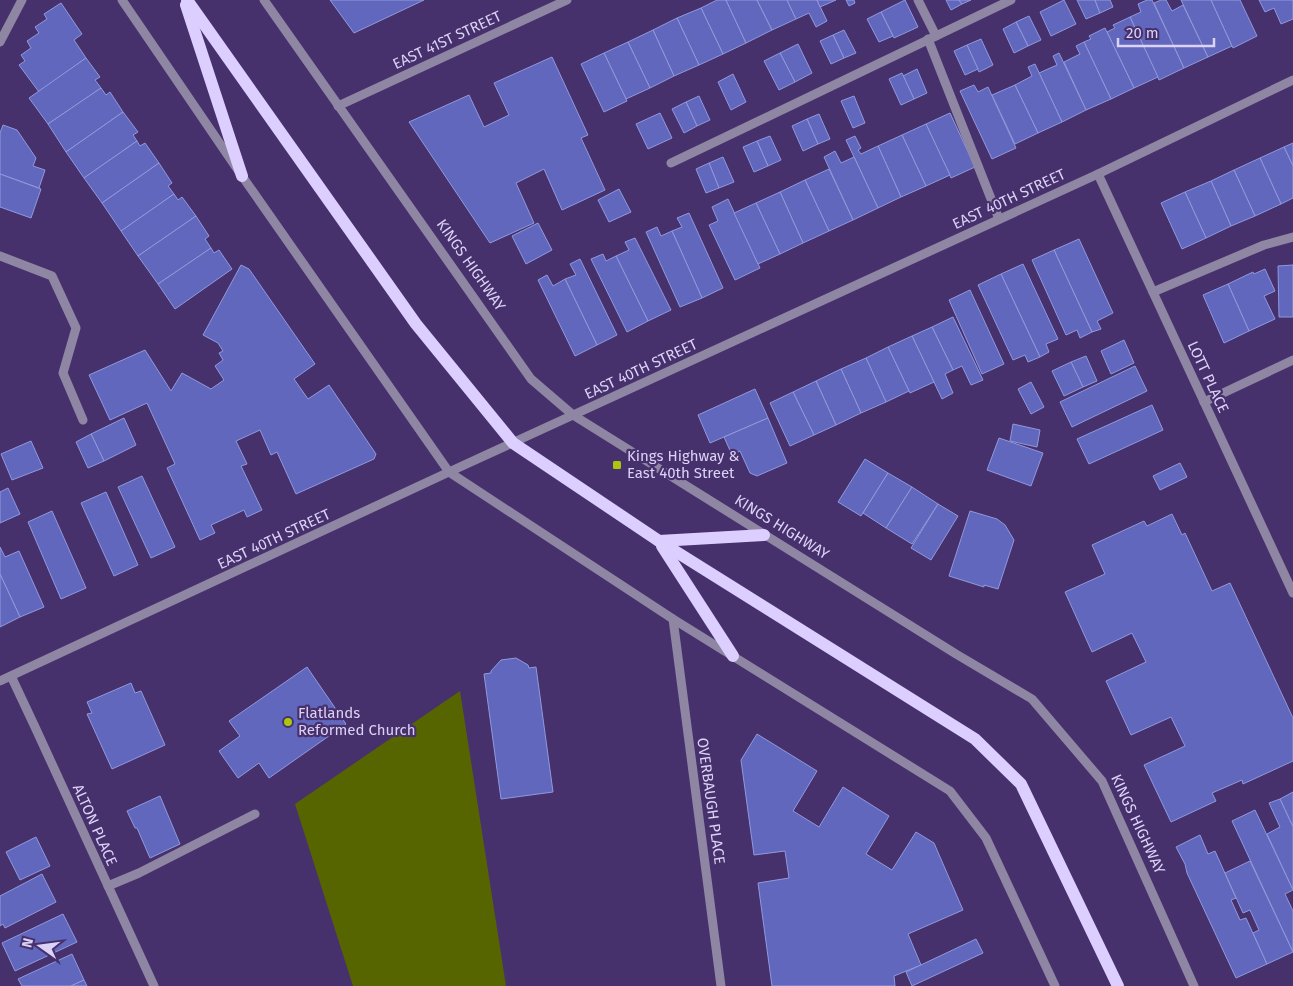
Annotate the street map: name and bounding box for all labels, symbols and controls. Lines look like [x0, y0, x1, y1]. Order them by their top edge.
street label: EAST 41ST STREET [390, 7, 504, 73]
scale bar [1118, 15, 1214, 47]
text: 20 m [1126, 24, 1159, 42]
street label: EAST 40TH STREET [950, 165, 1069, 233]
street label: KINGS HIGHWAY [433, 216, 510, 315]
street label: EAST 40TH STREET [582, 335, 701, 403]
street label: LOTT PLACE [1184, 338, 1232, 416]
place label: Kings Highway & East 40th Street [627, 447, 739, 482]
marker: Kings Highway & East 40th Street [611, 459, 623, 471]
street label: KINGS HIGHWAY [731, 491, 833, 564]
street label: EAST 40TH STREET [215, 505, 334, 573]
place label: Flatlands Reformed Church [298, 704, 416, 739]
marker: Flatlands Reformed Church [282, 716, 294, 728]
street label: OVERBAUGH PLACE [693, 736, 729, 866]
street label: KINGS HIGHWAY [1107, 771, 1169, 877]
street label: ALTON PLACE [69, 781, 121, 869]
north arrow [15, 921, 65, 971]
text: N [18, 936, 37, 950]

